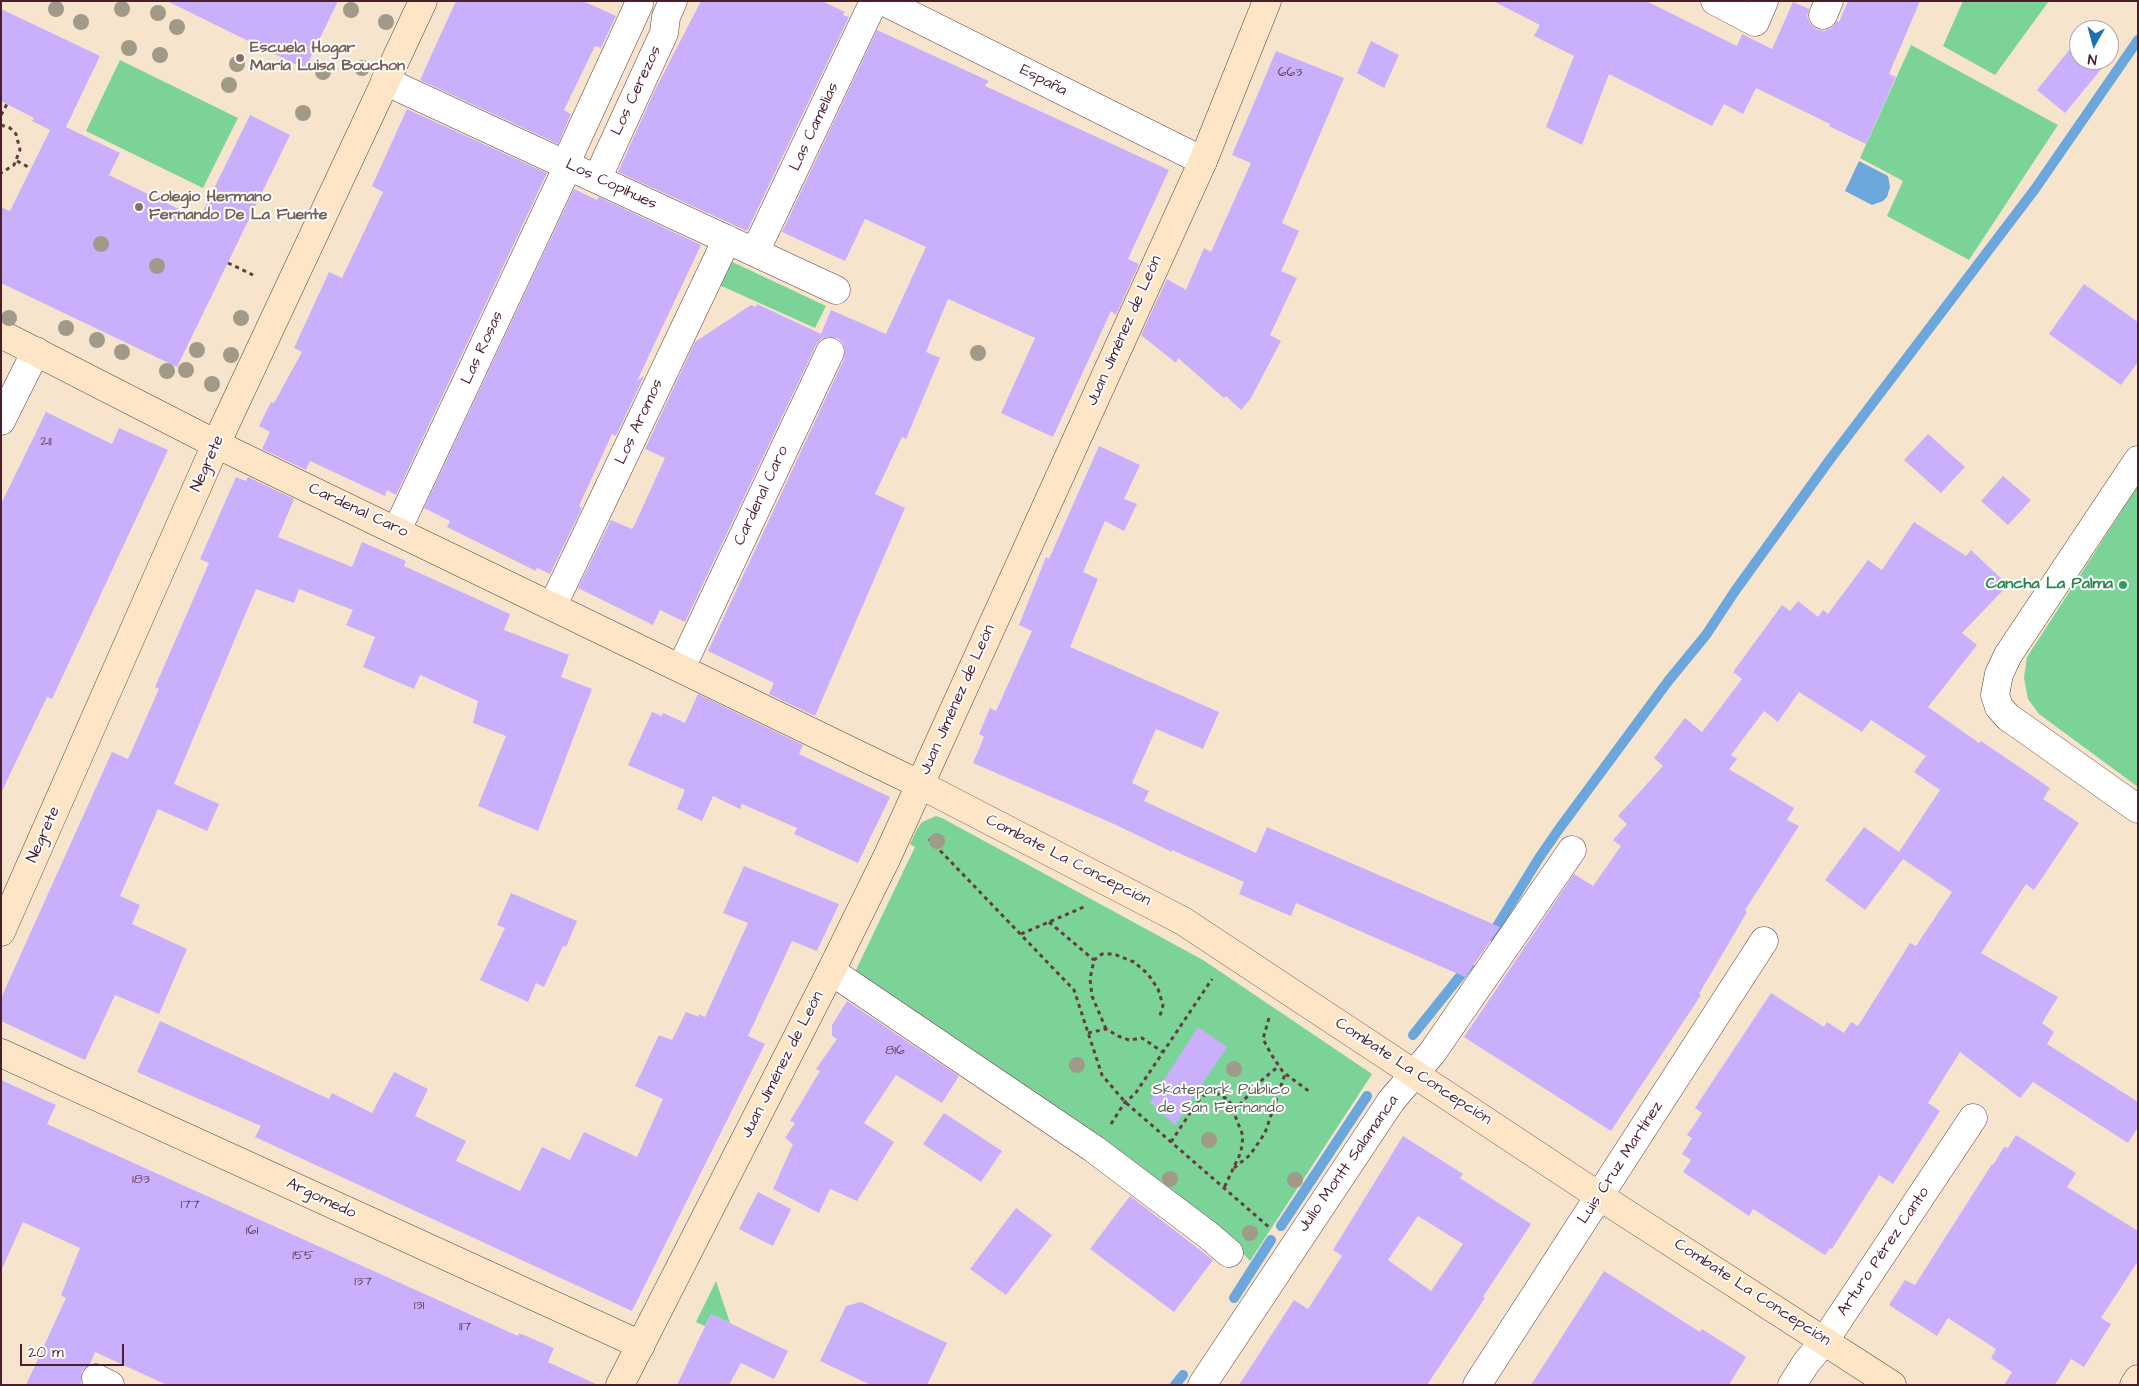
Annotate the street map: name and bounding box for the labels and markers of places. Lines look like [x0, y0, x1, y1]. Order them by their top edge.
place label: Escuela Hogar María Luisa Bouchon [250, 39, 405, 77]
marker: Escuela Hogar María Luisa Bouchon [234, 52, 246, 64]
place label: Colegio Hermano Fernando De La Fuente [149, 188, 327, 226]
marker: Colegio Hermano Fernando De La Fuente [133, 201, 145, 213]
place label: Cancha La Palma [1986, 575, 2113, 595]
marker: Cancha La Palma [2117, 579, 2129, 591]

